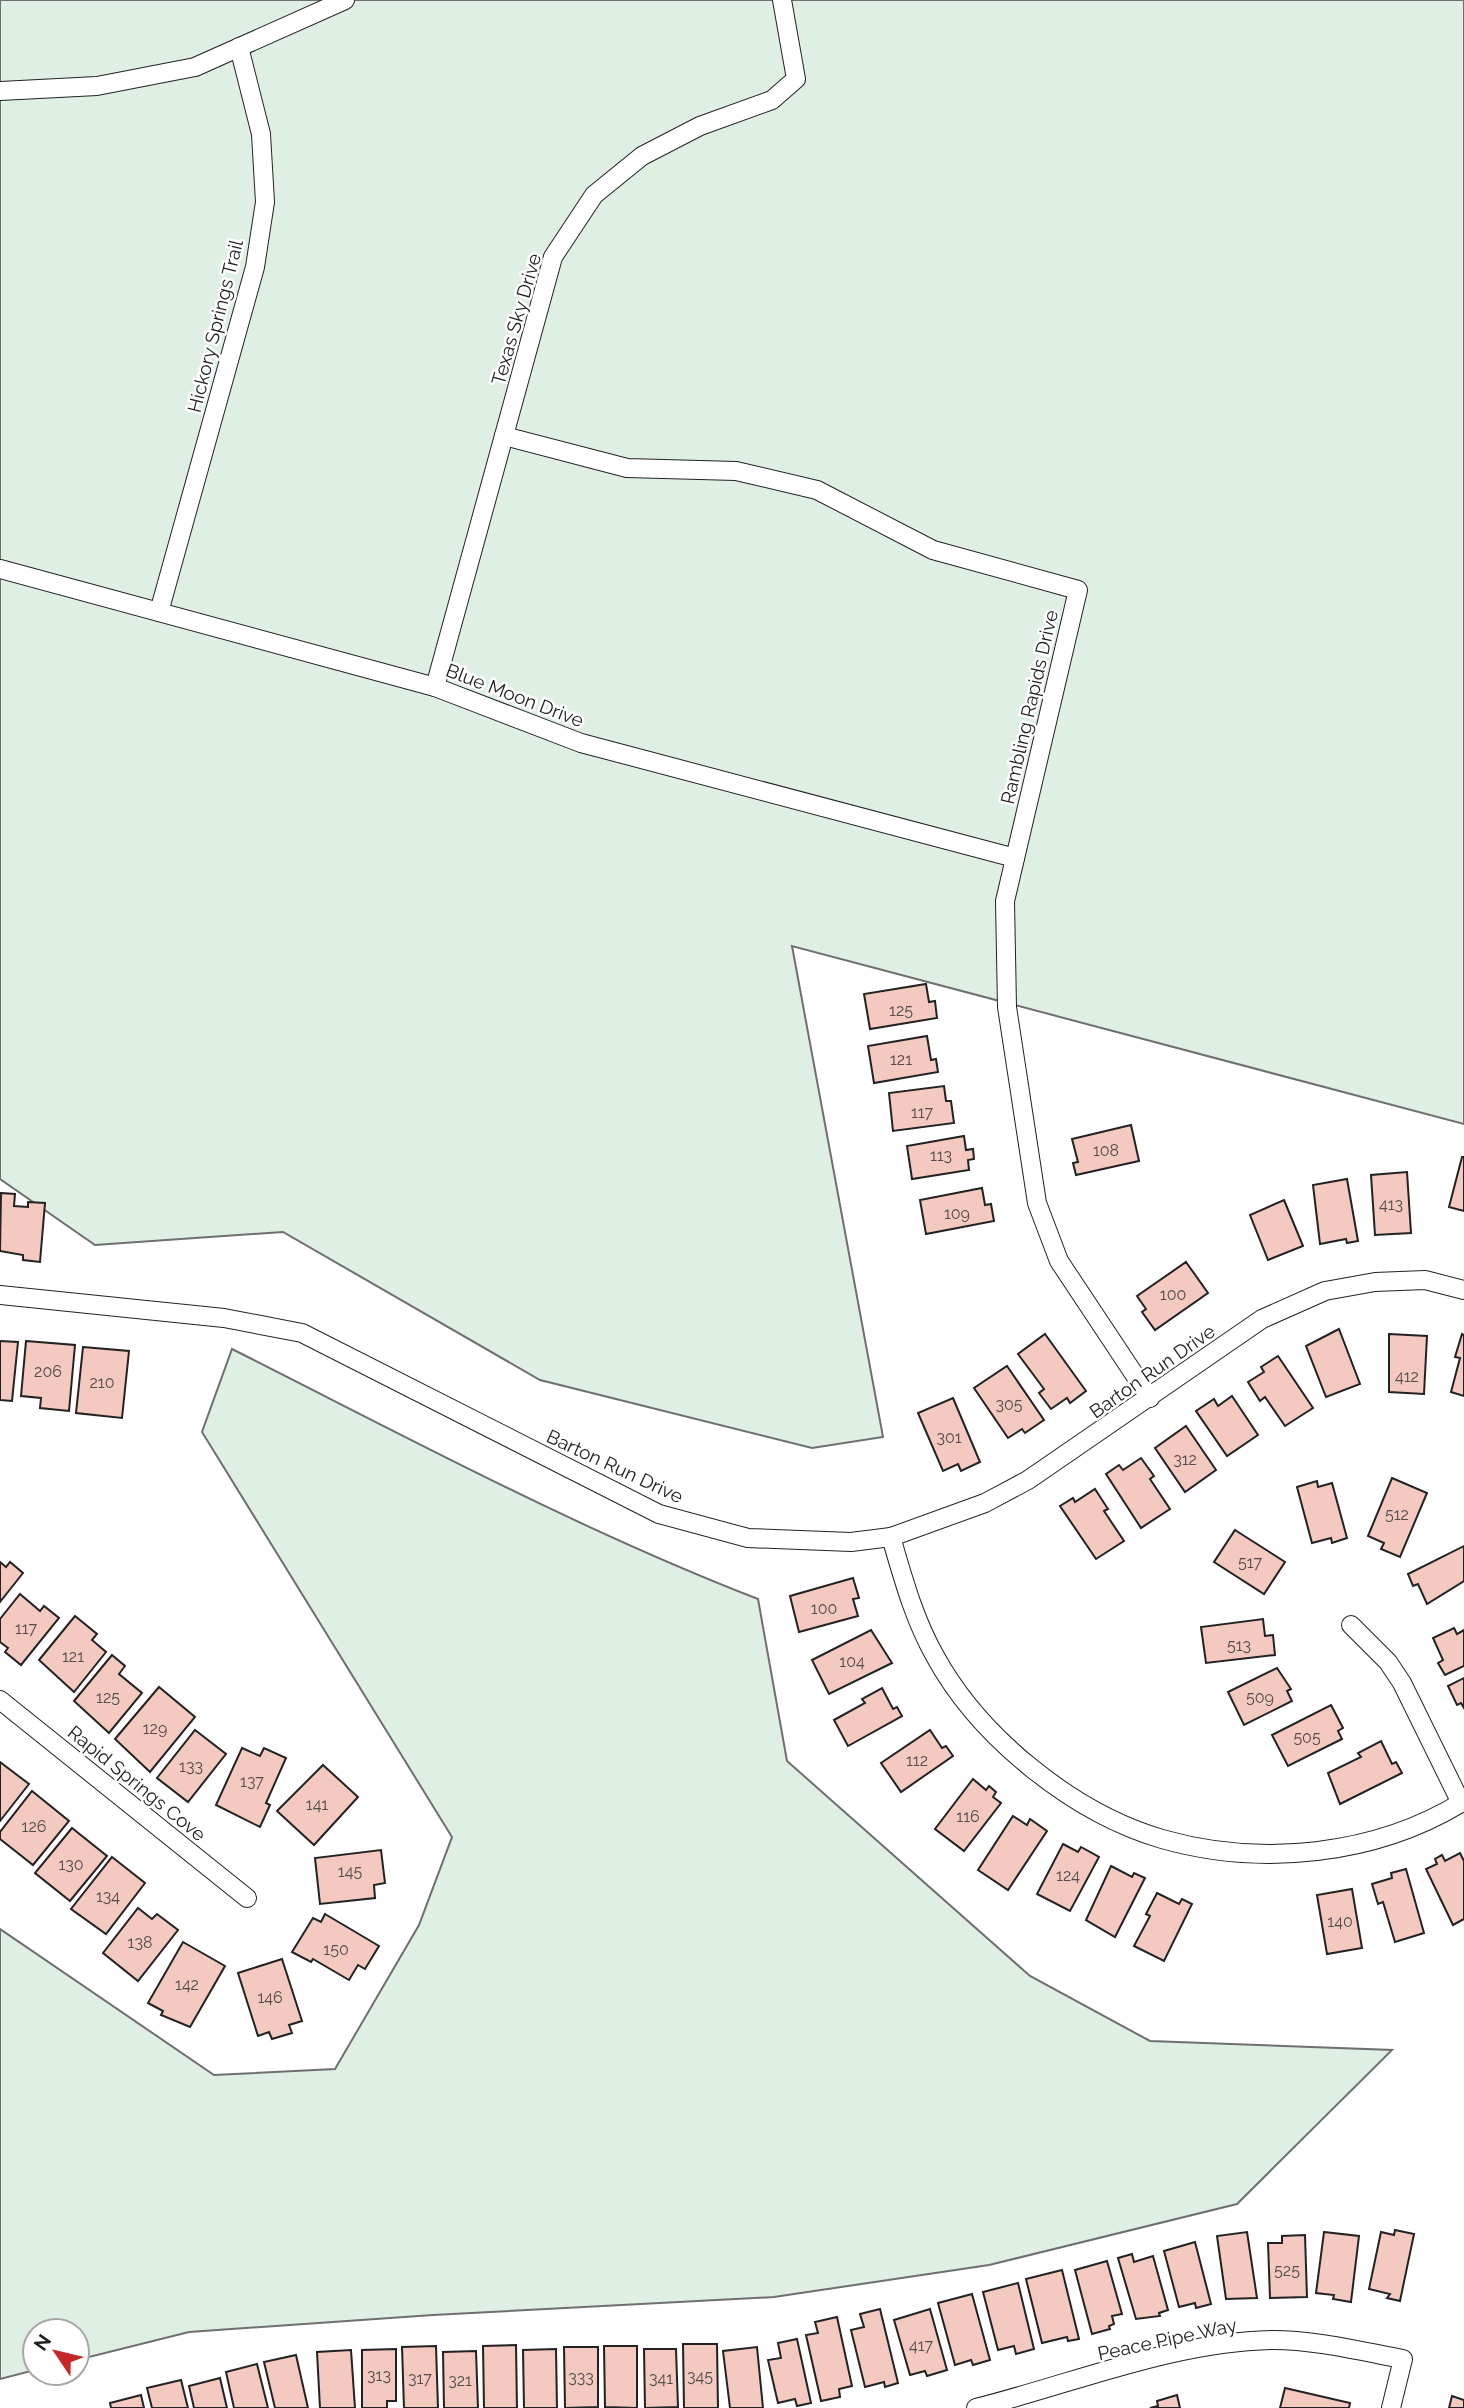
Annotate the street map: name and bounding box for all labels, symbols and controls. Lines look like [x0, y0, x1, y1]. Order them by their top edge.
street label: Hickory Springs Trail [183, 237, 247, 415]
street label: Texas Sky Drive [487, 251, 545, 387]
street label: Rambling Rapids Drive [996, 608, 1062, 806]
street label: Blue Moon Drive [443, 659, 587, 731]
house number: 125 [889, 1001, 913, 1020]
house number: 121 [890, 1050, 912, 1069]
house number: 117 [911, 1103, 934, 1122]
house number: 108 [1093, 1141, 1119, 1160]
house number: 113 [930, 1146, 952, 1165]
house number: 413 [1379, 1195, 1403, 1214]
house number: 109 [944, 1204, 970, 1223]
house number: 100 [1160, 1285, 1186, 1304]
street label: Barton Run Drive [1085, 1320, 1219, 1422]
house number: 206 [34, 1362, 62, 1381]
house number: 412 [1395, 1367, 1419, 1386]
house number: 210 [90, 1373, 114, 1392]
house number: 305 [995, 1395, 1023, 1414]
street label: Barton Run Drive [543, 1425, 687, 1507]
house number: 301 [936, 1428, 962, 1447]
house number: 312 [1173, 1450, 1197, 1469]
house number: 512 [1385, 1505, 1409, 1524]
house number: 517 [1238, 1553, 1262, 1572]
house number: 100 [811, 1599, 837, 1618]
house number: 117 [15, 1619, 38, 1638]
house number: 513 [1227, 1636, 1251, 1655]
house number: 121 [62, 1647, 84, 1666]
house number: 104 [839, 1652, 865, 1671]
house number: 125 [96, 1688, 120, 1707]
house number: 509 [1246, 1688, 1274, 1707]
house number: 129 [143, 1719, 167, 1738]
street label: Rapid Springs Cove [64, 1721, 210, 1845]
house number: 505 [1293, 1728, 1321, 1747]
house number: 112 [906, 1751, 928, 1770]
house number: 133 [179, 1757, 203, 1776]
house number: 137 [240, 1772, 264, 1791]
house number: 141 [306, 1795, 328, 1814]
house number: 116 [956, 1807, 980, 1826]
house number: 126 [22, 1817, 46, 1836]
house number: 130 [58, 1855, 84, 1874]
house number: 145 [338, 1862, 362, 1881]
house number: 124 [1056, 1866, 1080, 1885]
house number: 134 [96, 1887, 120, 1906]
house number: 140 [1327, 1912, 1353, 1931]
house number: 138 [128, 1933, 152, 1952]
house number: 150 [323, 1940, 349, 1959]
house number: 142 [175, 1975, 199, 1994]
house number: 146 [257, 1988, 283, 2007]
house number: 525 [1274, 2261, 1300, 2280]
street label: Peace Pipe Way [1095, 2314, 1239, 2364]
north arrow [21, 2317, 91, 2387]
text: N [29, 2330, 55, 2354]
house number: 417 [909, 2336, 933, 2355]
house number: 313 [367, 2366, 391, 2385]
house number: 345 [687, 2367, 713, 2386]
house number: 333 [568, 2368, 594, 2387]
house number: 317 [408, 2369, 432, 2388]
house number: 341 [649, 2369, 673, 2388]
house number: 321 [448, 2371, 472, 2390]

